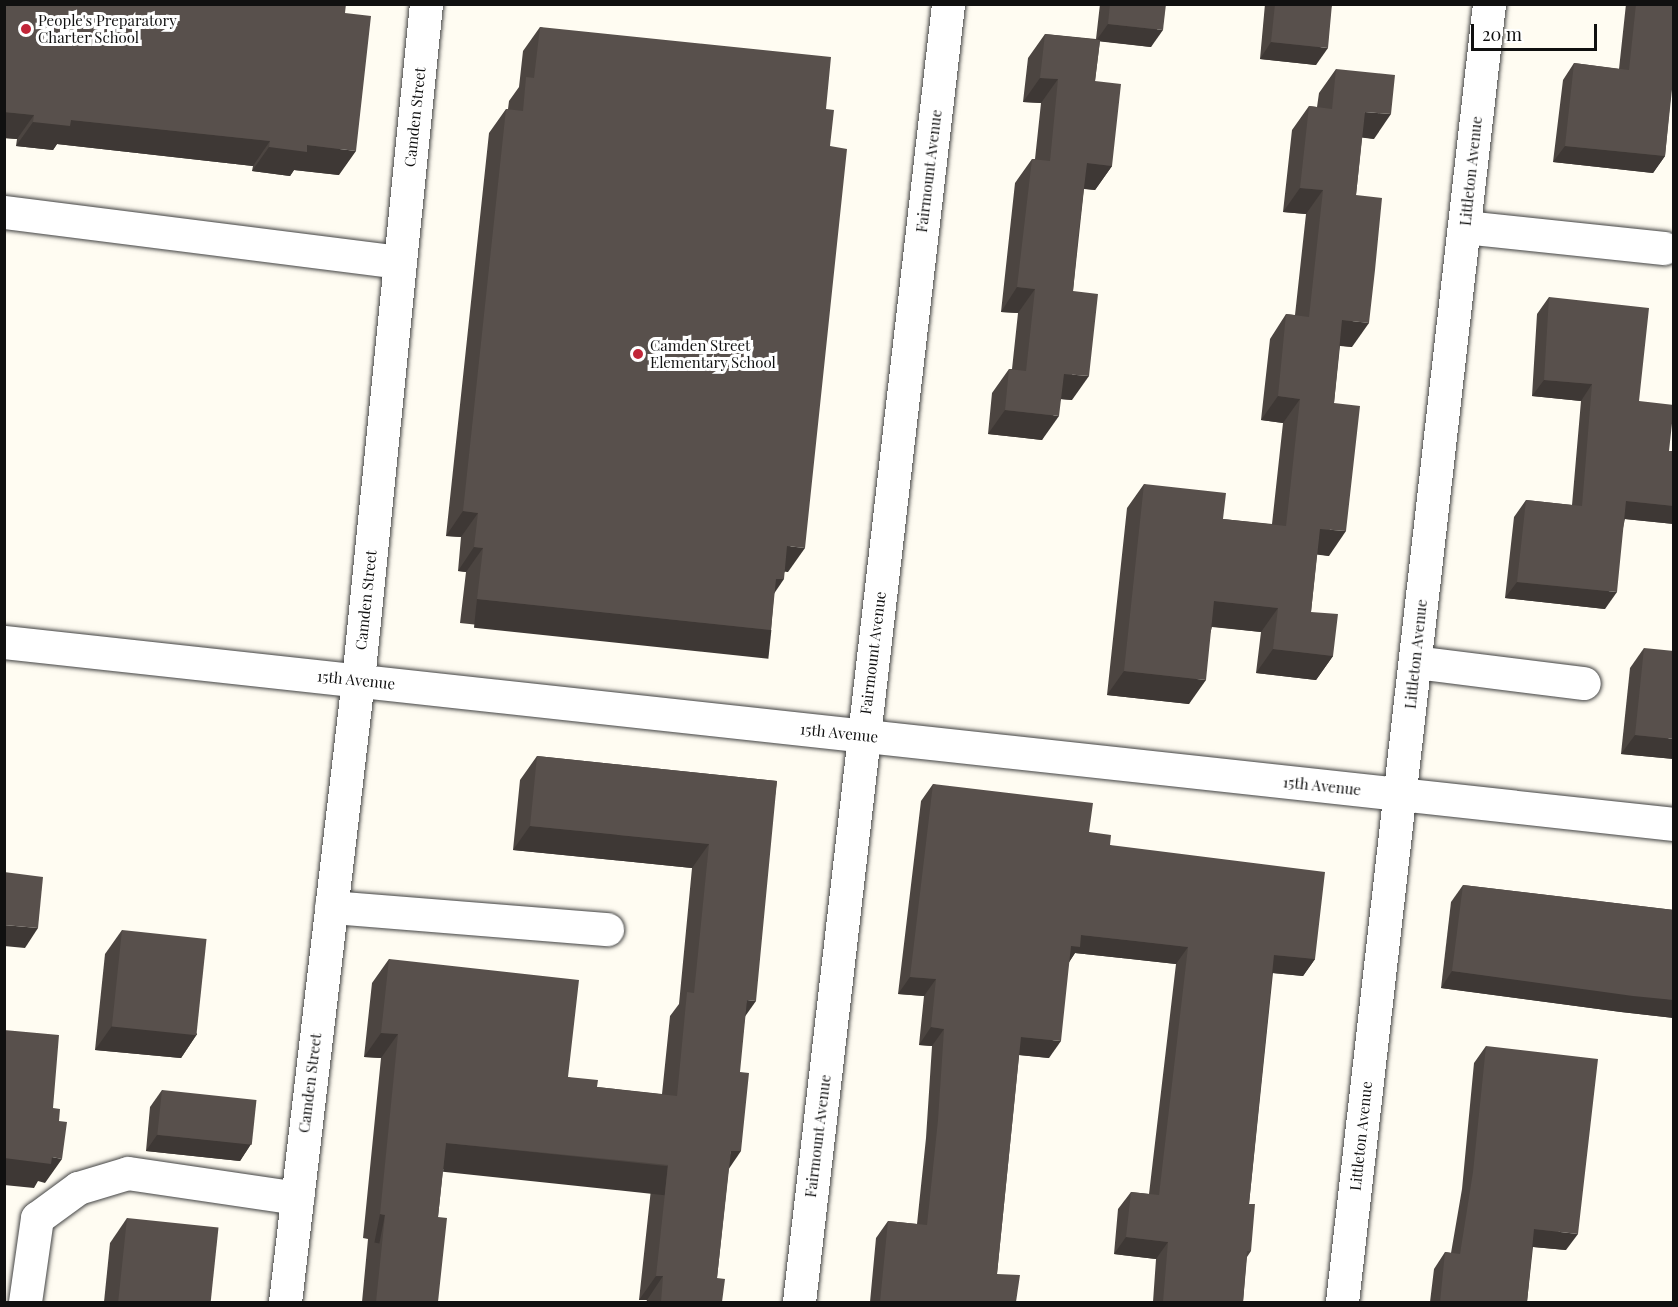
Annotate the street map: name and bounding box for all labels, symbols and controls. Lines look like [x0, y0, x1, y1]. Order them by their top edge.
place label: People's Preparatory Charter School [38, 11, 177, 46]
scale bar [1474, 12, 1600, 50]
marker: People's Preparatory Charter School [19, 22, 33, 36]
text: 20 m [1482, 22, 1522, 46]
street label: Camden Street [401, 66, 429, 168]
street label: Fairmount Avenue [912, 108, 946, 234]
street label: Littleton Avenue [1456, 115, 1486, 227]
place label: Camden Street Elementary School [650, 336, 776, 371]
marker: Camden Street Elementary School [631, 347, 645, 361]
street label: Camden Street [352, 549, 380, 651]
street label: Fairmount Avenue [856, 590, 890, 716]
street label: Littleton Avenue [1401, 598, 1431, 710]
street label: 15th Avenue [316, 667, 396, 693]
street label: 15th Avenue [799, 720, 879, 746]
street label: 15th Avenue [1282, 773, 1362, 799]
street label: Camden Street [295, 1032, 325, 1134]
street label: Fairmount Avenue [801, 1073, 835, 1199]
street label: Littleton Avenue [1346, 1080, 1376, 1192]

